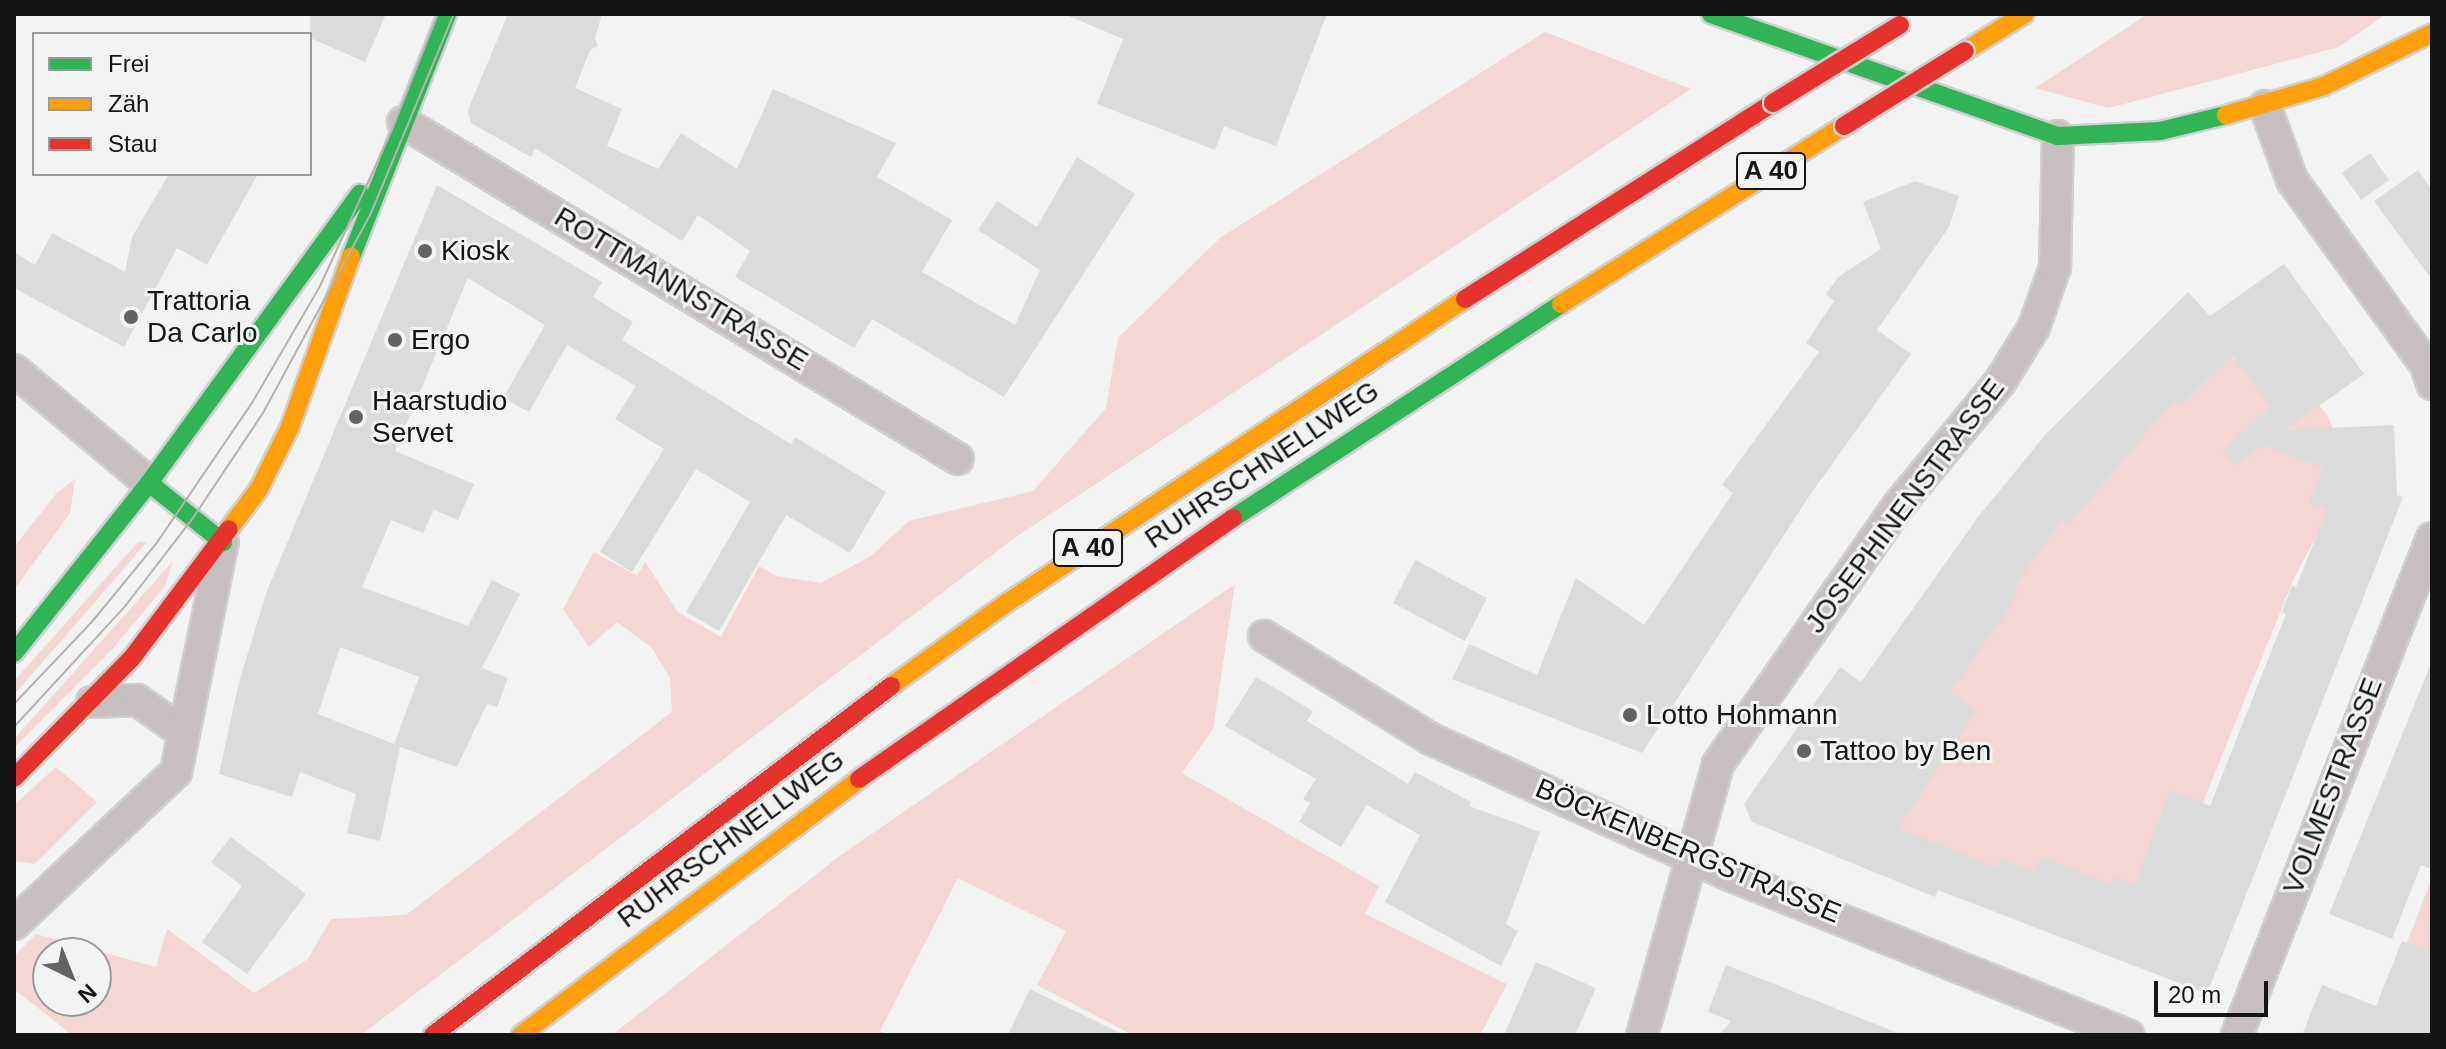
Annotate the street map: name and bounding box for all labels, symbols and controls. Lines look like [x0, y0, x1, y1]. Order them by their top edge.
legend [32, 32, 312, 176]
text: Frei [108, 50, 149, 77]
text: Zäh [108, 90, 149, 117]
text: Stau [108, 130, 157, 157]
road number: A 40 [1735, 149, 1807, 193]
street label: ROTTMANNSTRASSE [548, 200, 814, 378]
place label: Kiosk [441, 234, 509, 268]
marker: Kiosk [416, 242, 434, 260]
place label: Trattoria Da Carlo [147, 284, 257, 350]
marker: Trattoria Da Carlo [122, 308, 140, 326]
place label: Ergo [411, 323, 470, 357]
marker: Ergo [386, 331, 404, 349]
street label: JOSEPHINENSTRASSE [1798, 372, 2012, 640]
street label: RUHRSCHNELLWEG [1139, 374, 1385, 556]
place label: Haarstudio Servet [372, 384, 507, 450]
marker: Haarstudio Servet [347, 408, 365, 426]
road number: A 40 [1052, 526, 1124, 570]
street label: VOLMESTRASSE [2276, 673, 2390, 899]
place label: Lotto Hohmann [1646, 698, 1837, 732]
marker: Lotto Hohmann [1621, 706, 1639, 724]
place label: Tattoo by Ben [1820, 734, 1991, 768]
marker: Tattoo by Ben [1795, 742, 1813, 760]
street label: RUHRSCHNELLWEG [611, 743, 851, 935]
street label: BÖCKENBERGSTRASSE [1530, 771, 1846, 931]
north arrow [32, 937, 112, 1017]
scale bar [2158, 965, 2272, 1015]
text: N [73, 979, 102, 1008]
text: 20 m [2168, 981, 2221, 1008]

